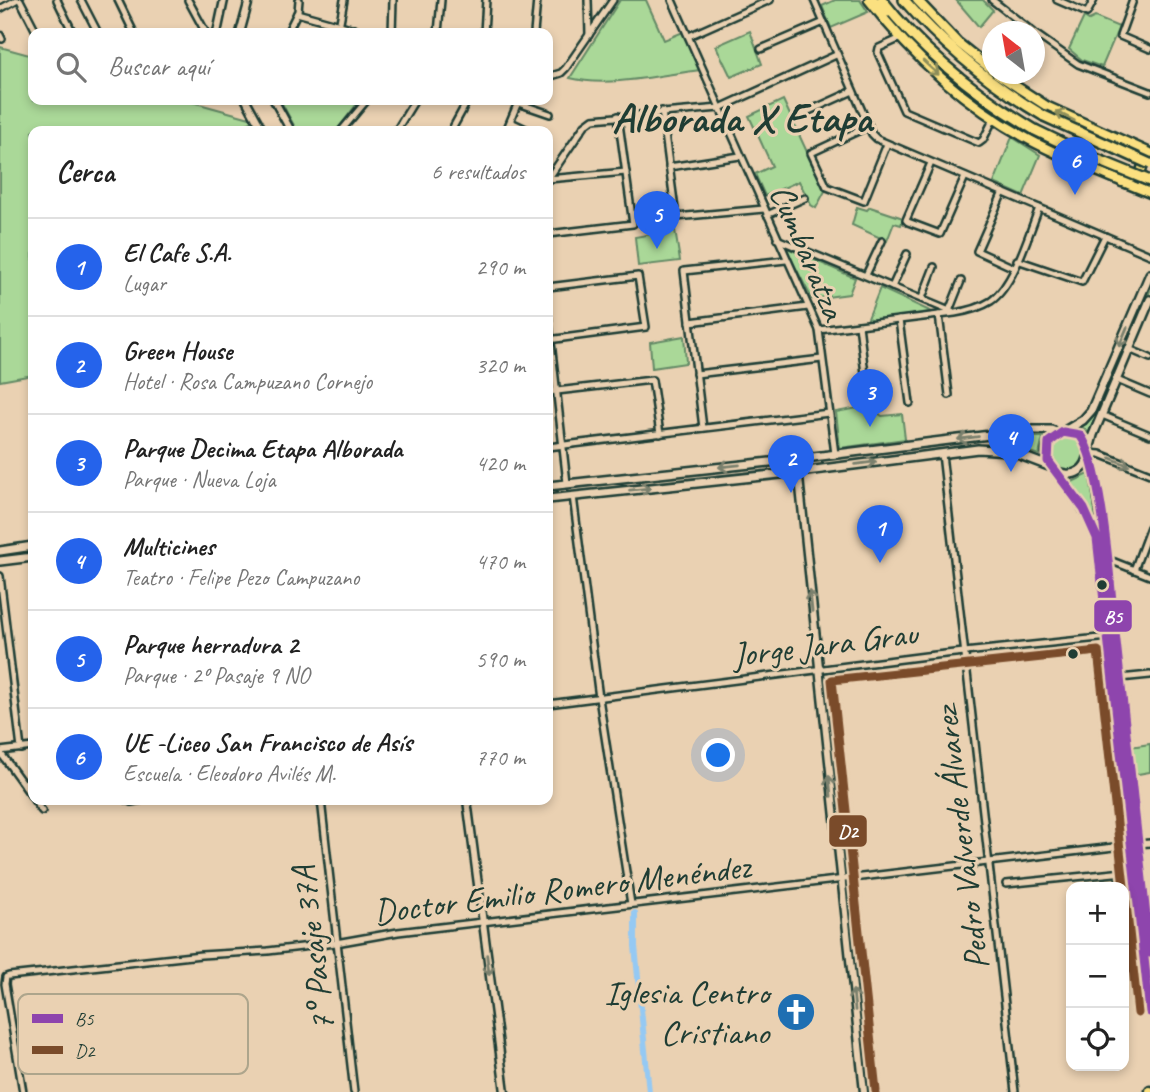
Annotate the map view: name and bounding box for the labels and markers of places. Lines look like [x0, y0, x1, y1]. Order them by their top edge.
pin: 6 [1052, 137, 1098, 195]
pin: 5 [634, 191, 680, 249]
pin: 3 [847, 369, 893, 427]
pin: 4 [988, 414, 1034, 472]
pin: 2 [768, 435, 814, 493]
pin: 1 [857, 505, 903, 563]
unlabelled marker [1095, 578, 1109, 592]
unlabelled marker [1066, 647, 1080, 661]
place label: Iglesia Centro Cristiano [604, 970, 773, 1055]
church icon: Iglesia Centro Cristiano [775, 991, 817, 1033]

